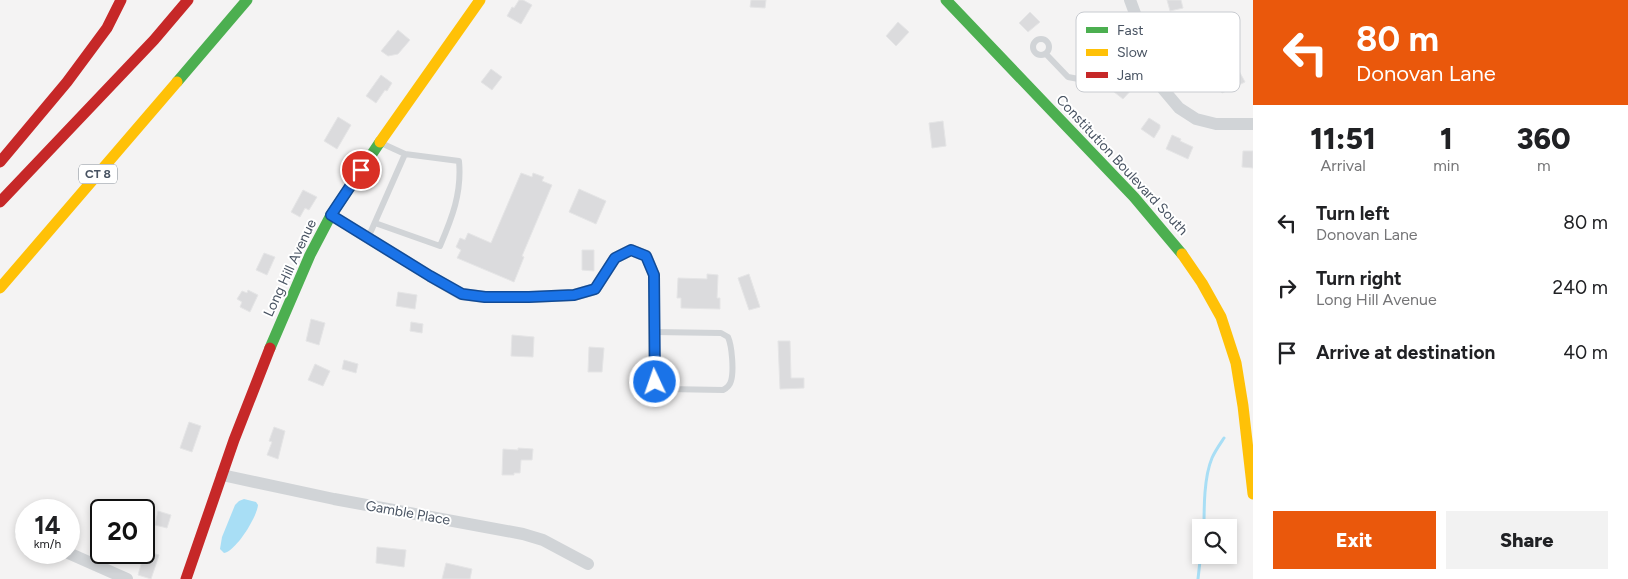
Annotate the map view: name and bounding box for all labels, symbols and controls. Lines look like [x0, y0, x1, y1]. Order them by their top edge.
legend [1076, 12, 1240, 92]
text: 80 m [1356, 18, 1439, 60]
icon: left [1273, 20, 1338, 85]
text: Fast [1117, 22, 1143, 39]
text: Slow [1117, 44, 1148, 61]
text: Donovan Lane [1356, 60, 1496, 87]
text: Jam [1117, 67, 1143, 84]
street label: Constitution Boulevard South [1053, 91, 1192, 239]
text: 11:51 [1310, 120, 1376, 157]
text: 1 [1440, 120, 1453, 157]
text: 360 [1517, 120, 1571, 157]
pin [340, 149, 382, 191]
icon: arrive [347, 156, 375, 184]
text: Arrival [1320, 156, 1366, 175]
text: min [1433, 156, 1459, 175]
text: m [1537, 156, 1551, 175]
road number: CT 8 [79, 164, 117, 183]
text: Turn left [1316, 202, 1390, 225]
icon: left [1273, 209, 1301, 237]
text: 80 m [1563, 211, 1608, 234]
street label: Long Hill Avenue [260, 216, 320, 319]
text: Donovan Lane [1316, 225, 1418, 244]
text: Turn right [1316, 267, 1402, 290]
icon: right [1273, 274, 1301, 302]
text: 240 m [1553, 276, 1608, 299]
text: Long Hill Avenue [1316, 290, 1437, 309]
icon: arrive [1273, 339, 1301, 367]
text: Arrive at destination [1316, 341, 1495, 364]
text: 40 m [1563, 341, 1608, 364]
position arrow [628, 355, 680, 407]
street label: Gamble Place [364, 497, 452, 529]
speed limit sign: 20 [90, 499, 155, 564]
text: 14 [34, 510, 61, 540]
button: Exit [1273, 511, 1436, 569]
button: Share [1446, 511, 1608, 569]
map controls [1192, 519, 1237, 564]
button: search [1192, 519, 1237, 564]
text: km/h [34, 537, 61, 551]

